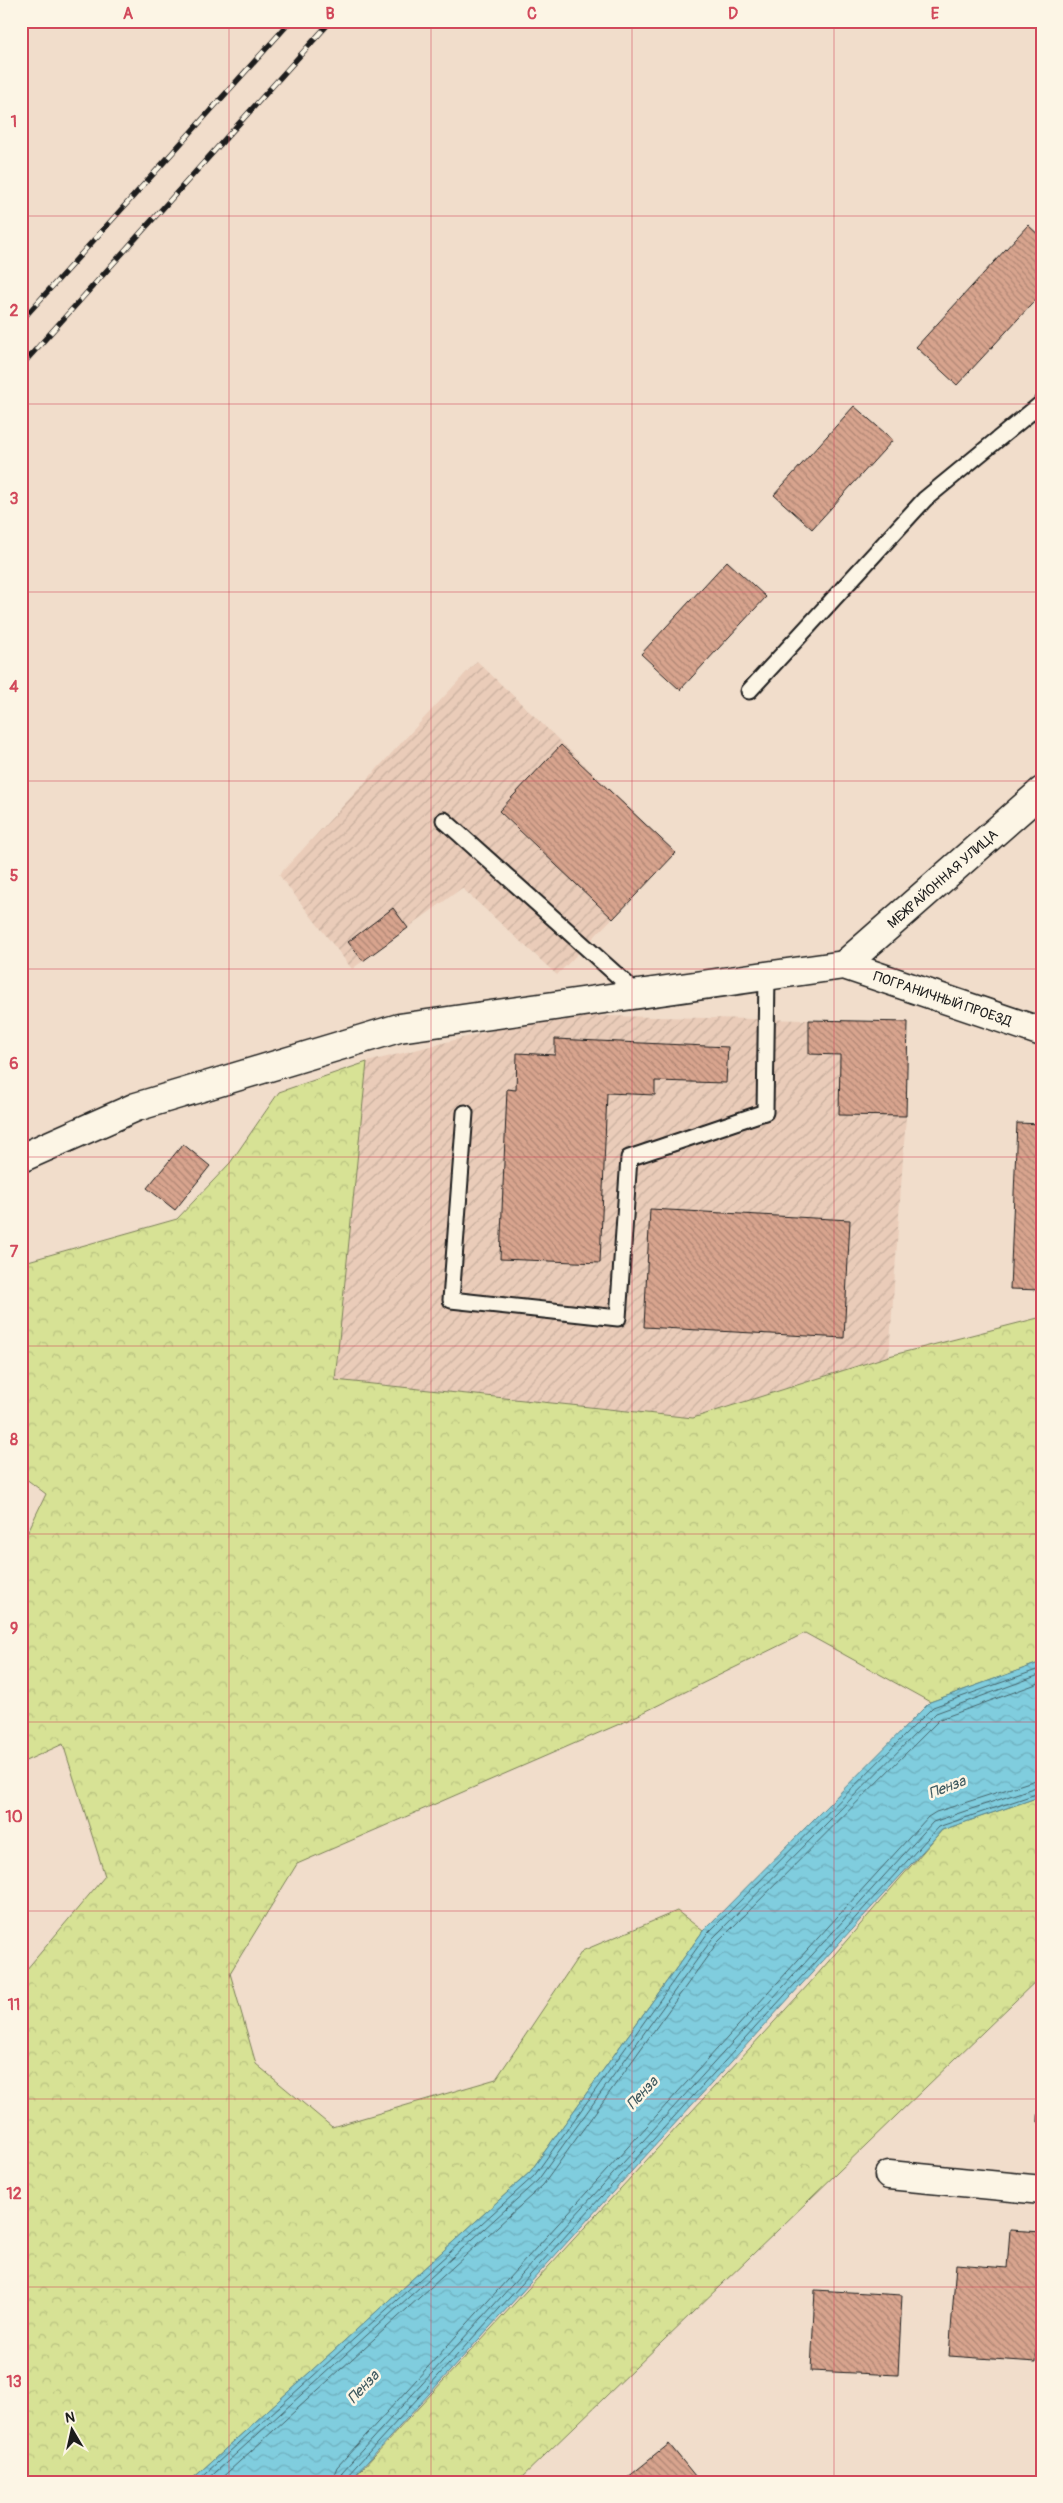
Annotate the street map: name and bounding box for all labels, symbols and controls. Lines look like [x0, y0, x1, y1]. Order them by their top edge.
text: A [123, 4, 134, 24]
text: B [325, 4, 335, 24]
text: C [527, 4, 537, 24]
text: D [728, 4, 738, 24]
text: E [931, 4, 940, 24]
text: 1 [11, 112, 17, 132]
text: 2 [10, 301, 19, 321]
text: 3 [10, 489, 19, 509]
text: 4 [9, 677, 19, 697]
street label: МЕЖРАЙОННАЯ УЛИЦА [884, 826, 1001, 932]
text: 5 [10, 866, 19, 886]
street label: ПОГРАНИЧНЫЙ ПРОЕЗД [871, 968, 1014, 1030]
text: 6 [9, 1054, 19, 1074]
text: 7 [10, 1242, 19, 1262]
text: 8 [10, 1430, 18, 1450]
text: 9 [10, 1619, 18, 1639]
water label: Пенза [926, 1771, 969, 1803]
text: 10 [5, 1807, 23, 1827]
text: 11 [8, 1995, 20, 2015]
water label: Пенза [622, 2072, 663, 2114]
text: 12 [6, 2184, 22, 2204]
water label: Пенза [343, 2366, 384, 2408]
text: 13 [6, 2372, 22, 2392]
north arrow [48, 2406, 98, 2456]
text: N [64, 2409, 76, 2427]

